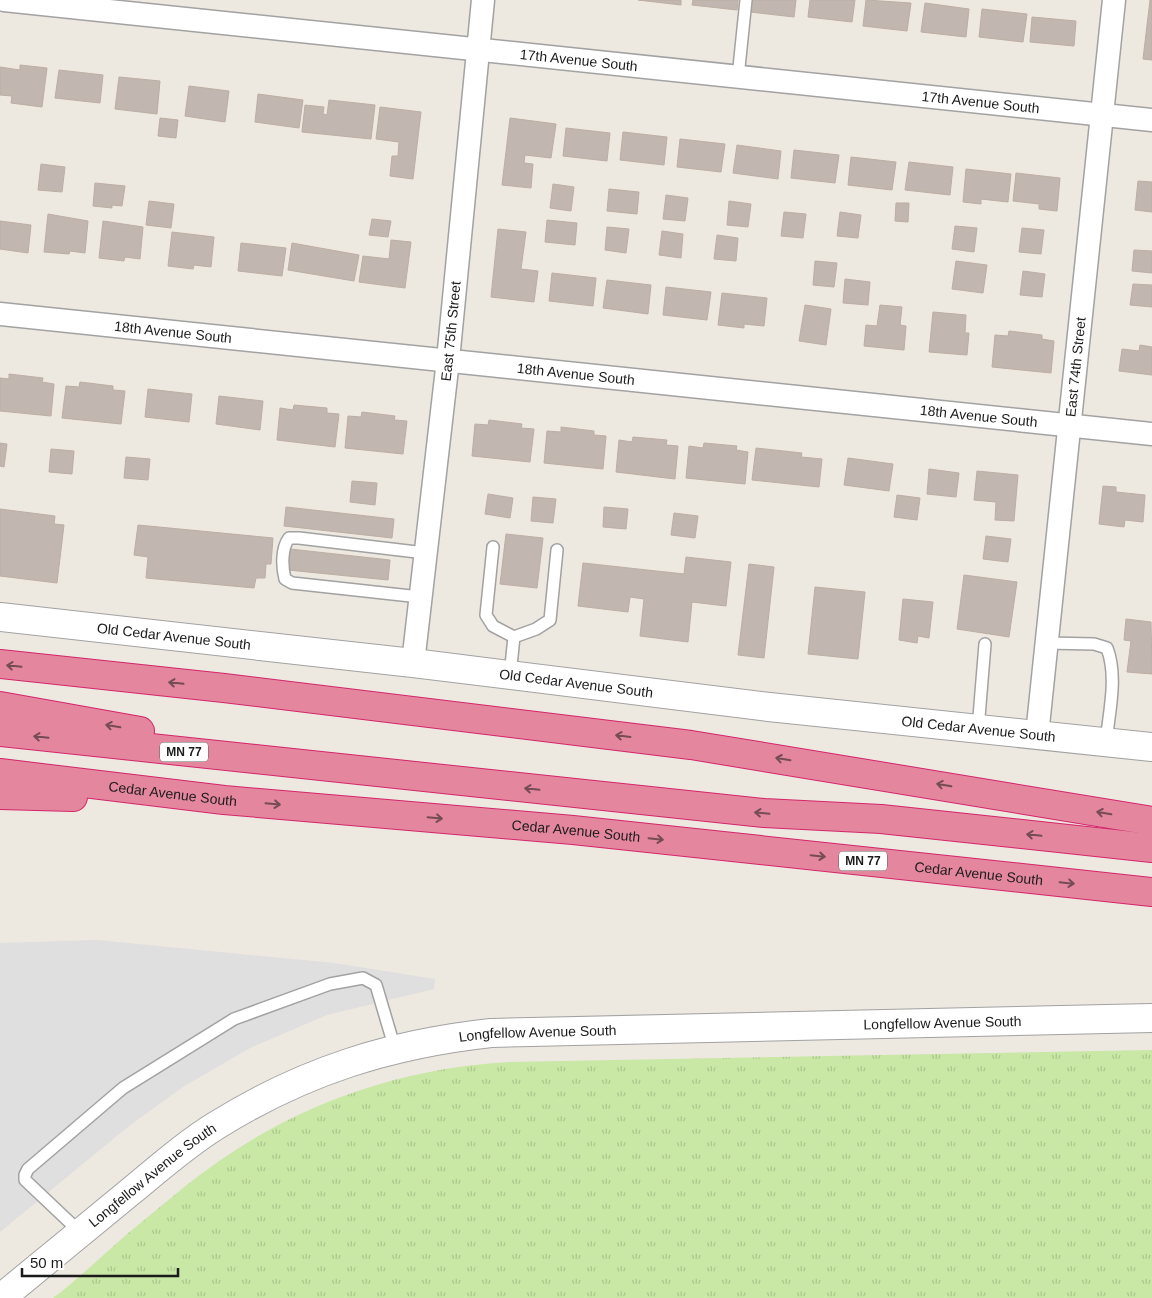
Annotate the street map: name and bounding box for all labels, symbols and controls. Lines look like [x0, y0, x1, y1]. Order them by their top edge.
street label: 17th Avenue South [519, 46, 638, 74]
street label: 17th Avenue South [921, 88, 1040, 116]
street label: East 75th Street [438, 280, 464, 382]
street label: East 74th Street [1062, 316, 1089, 418]
street label: 18th Avenue South [113, 318, 233, 346]
street label: 18th Avenue South [516, 360, 635, 388]
street label: 18th Avenue South [919, 402, 1038, 430]
street label: Old Cedar Avenue South [96, 620, 252, 653]
one-way arrow [6, 661, 22, 671]
street label: Old Cedar Avenue South [498, 666, 654, 701]
one-way arrow [168, 678, 184, 688]
street label: Old Cedar Avenue South [901, 713, 1056, 745]
one-way arrow [106, 720, 122, 730]
one-way arrow [615, 731, 631, 741]
one-way arrow [33, 732, 49, 741]
road number: MN 77 [160, 742, 208, 762]
one-way arrow [776, 754, 792, 764]
street label: Cedar Avenue South [108, 778, 238, 809]
one-way arrow [936, 780, 952, 790]
one-way arrow [524, 784, 540, 794]
one-way arrow [265, 799, 281, 809]
one-way arrow [1096, 807, 1112, 817]
one-way arrow [755, 808, 771, 818]
one-way arrow [427, 813, 443, 823]
street label: Cedar Avenue South [511, 817, 641, 845]
one-way arrow [1026, 831, 1042, 840]
one-way arrow [648, 834, 664, 844]
one-way arrow [810, 851, 826, 861]
road number: MN 77 [839, 851, 887, 870]
street label: Cedar Avenue South [914, 859, 1044, 888]
one-way arrow [1058, 878, 1074, 888]
street label: Longfellow Avenue South [863, 1013, 1022, 1033]
street label: Longfellow Avenue South [458, 1022, 617, 1045]
street label: Longfellow Avenue South [86, 1120, 219, 1230]
scale bar [22, 1246, 179, 1278]
text: 50 m [30, 1254, 63, 1271]

